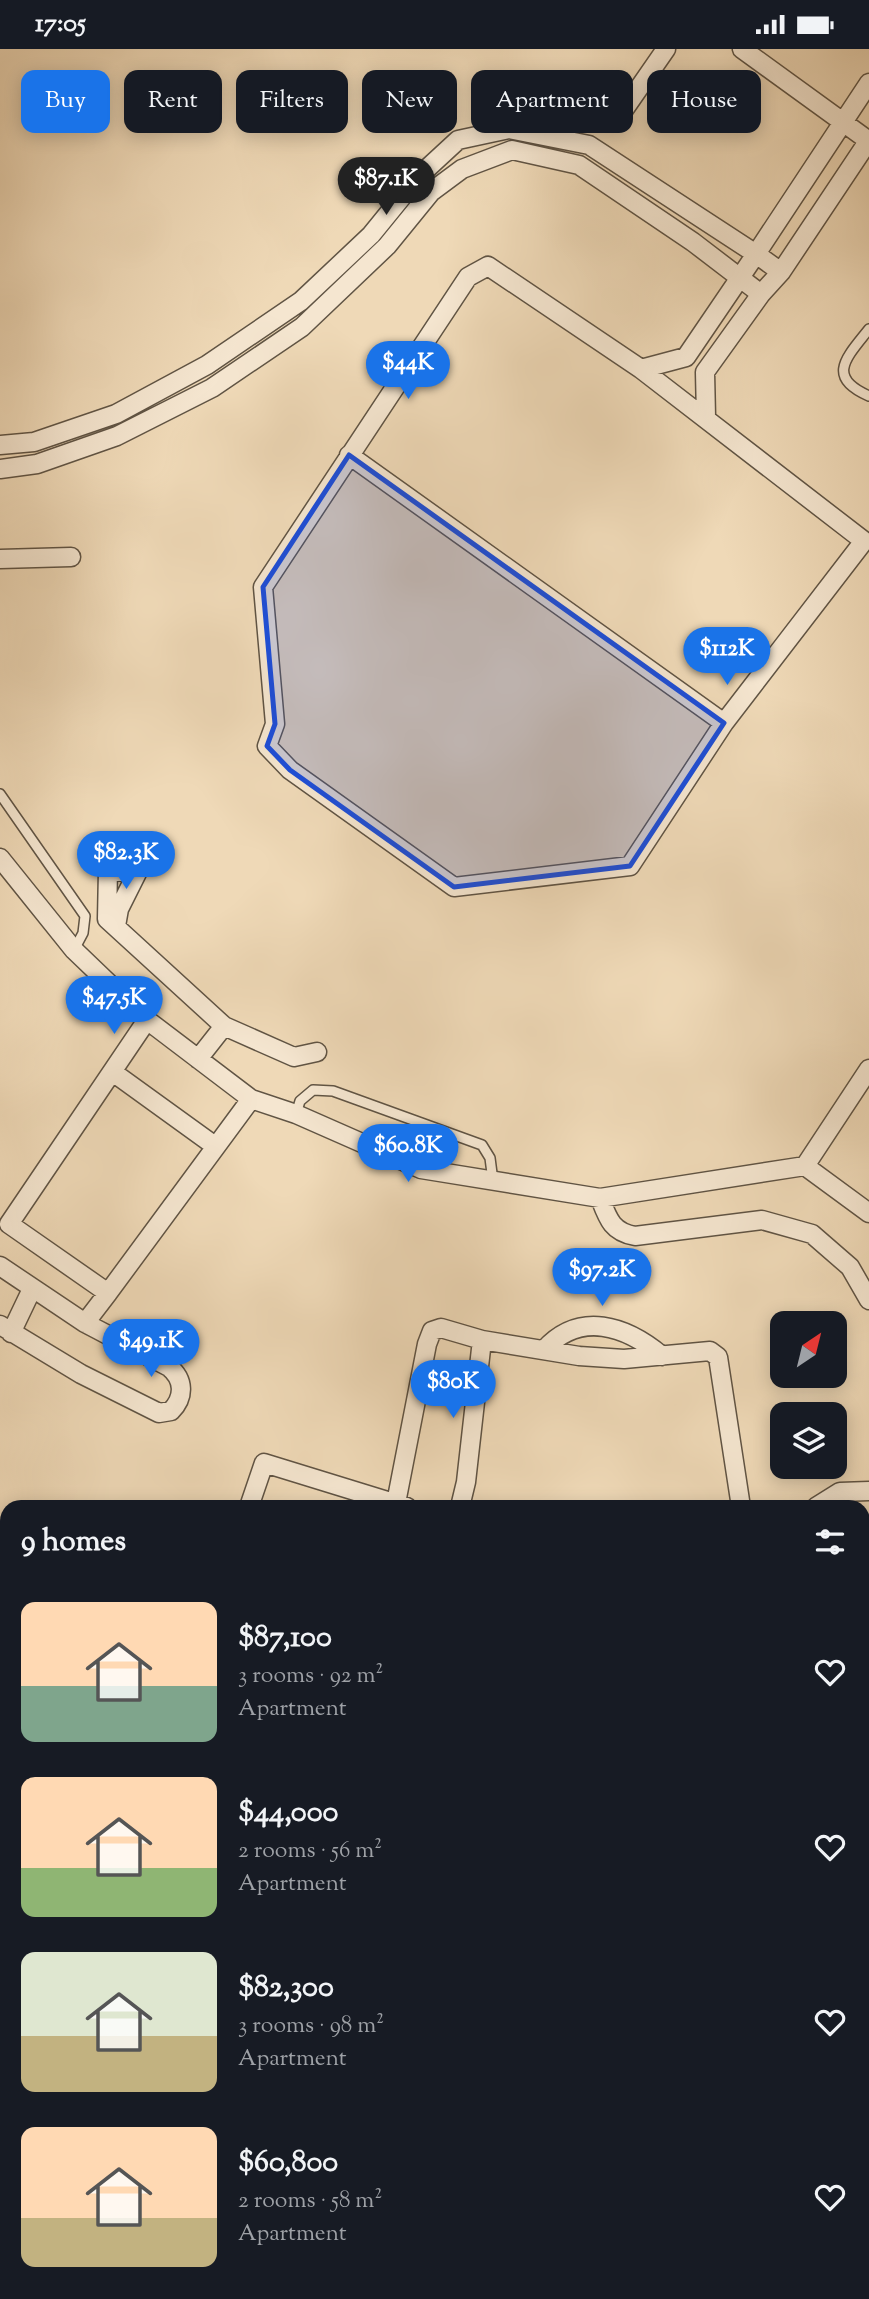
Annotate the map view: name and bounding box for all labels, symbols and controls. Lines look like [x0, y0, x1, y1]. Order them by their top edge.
text: 17:05 [35, 6, 86, 43]
chip: Buy [21, 70, 110, 133]
chip: Rent [124, 70, 222, 133]
chip: Filters [236, 70, 348, 133]
chip: New [362, 70, 457, 133]
chip: Apartment [471, 70, 633, 133]
chip: House [647, 70, 761, 133]
pin: $87.1K [329, 157, 443, 217]
text: $87.1K [354, 163, 418, 196]
pin: $44K [367, 341, 449, 401]
text: $44K [382, 347, 434, 380]
pin: $112K [678, 627, 776, 687]
text: $112K [699, 633, 755, 666]
pin: $82.3K [69, 831, 183, 891]
text: $82.3K [93, 837, 159, 870]
pin: $47.5K [57, 977, 171, 1036]
text: $47.5K [82, 982, 146, 1015]
pin: $60.8K [351, 1125, 465, 1184]
text: $60.8K [373, 1130, 443, 1163]
pin: $97.2K [545, 1249, 659, 1308]
text: $97.2K [568, 1254, 636, 1287]
north arrow [770, 1311, 847, 1388]
map controls [770, 1311, 847, 1479]
pin: $49.1K [94, 1319, 208, 1379]
text: $49.1K [118, 1325, 184, 1358]
pin: $80K [412, 1361, 494, 1420]
text: $80K [427, 1366, 479, 1399]
button: layers [770, 1402, 847, 1479]
text: 9 homes [21, 1521, 126, 1564]
icon: filters [811, 1523, 849, 1561]
text: $87,100 [238, 1617, 332, 1660]
icon: home [77, 1630, 161, 1714]
icon: heart [811, 1653, 849, 1691]
text: 3 rooms · 92 m² [238, 1660, 383, 1693]
text: Apartment [238, 1693, 347, 1726]
text: $44,000 [238, 1792, 338, 1835]
icon: home [77, 1805, 161, 1889]
icon: heart [811, 1828, 849, 1866]
text: 2 rooms · 56 m² [238, 1835, 382, 1868]
text: Apartment [238, 1868, 347, 1901]
text: $82,300 [238, 1967, 334, 2010]
icon: home [77, 1980, 161, 2064]
icon: heart [811, 2003, 849, 2041]
text: 3 rooms · 98 m² [238, 2010, 384, 2043]
text: Apartment [238, 2043, 347, 2076]
text: $60,800 [238, 2142, 338, 2185]
icon: home [77, 2155, 161, 2239]
icon: heart [811, 2178, 849, 2216]
text: 2 rooms · 58 m² [238, 2185, 382, 2218]
text: Apartment [238, 2218, 347, 2251]

